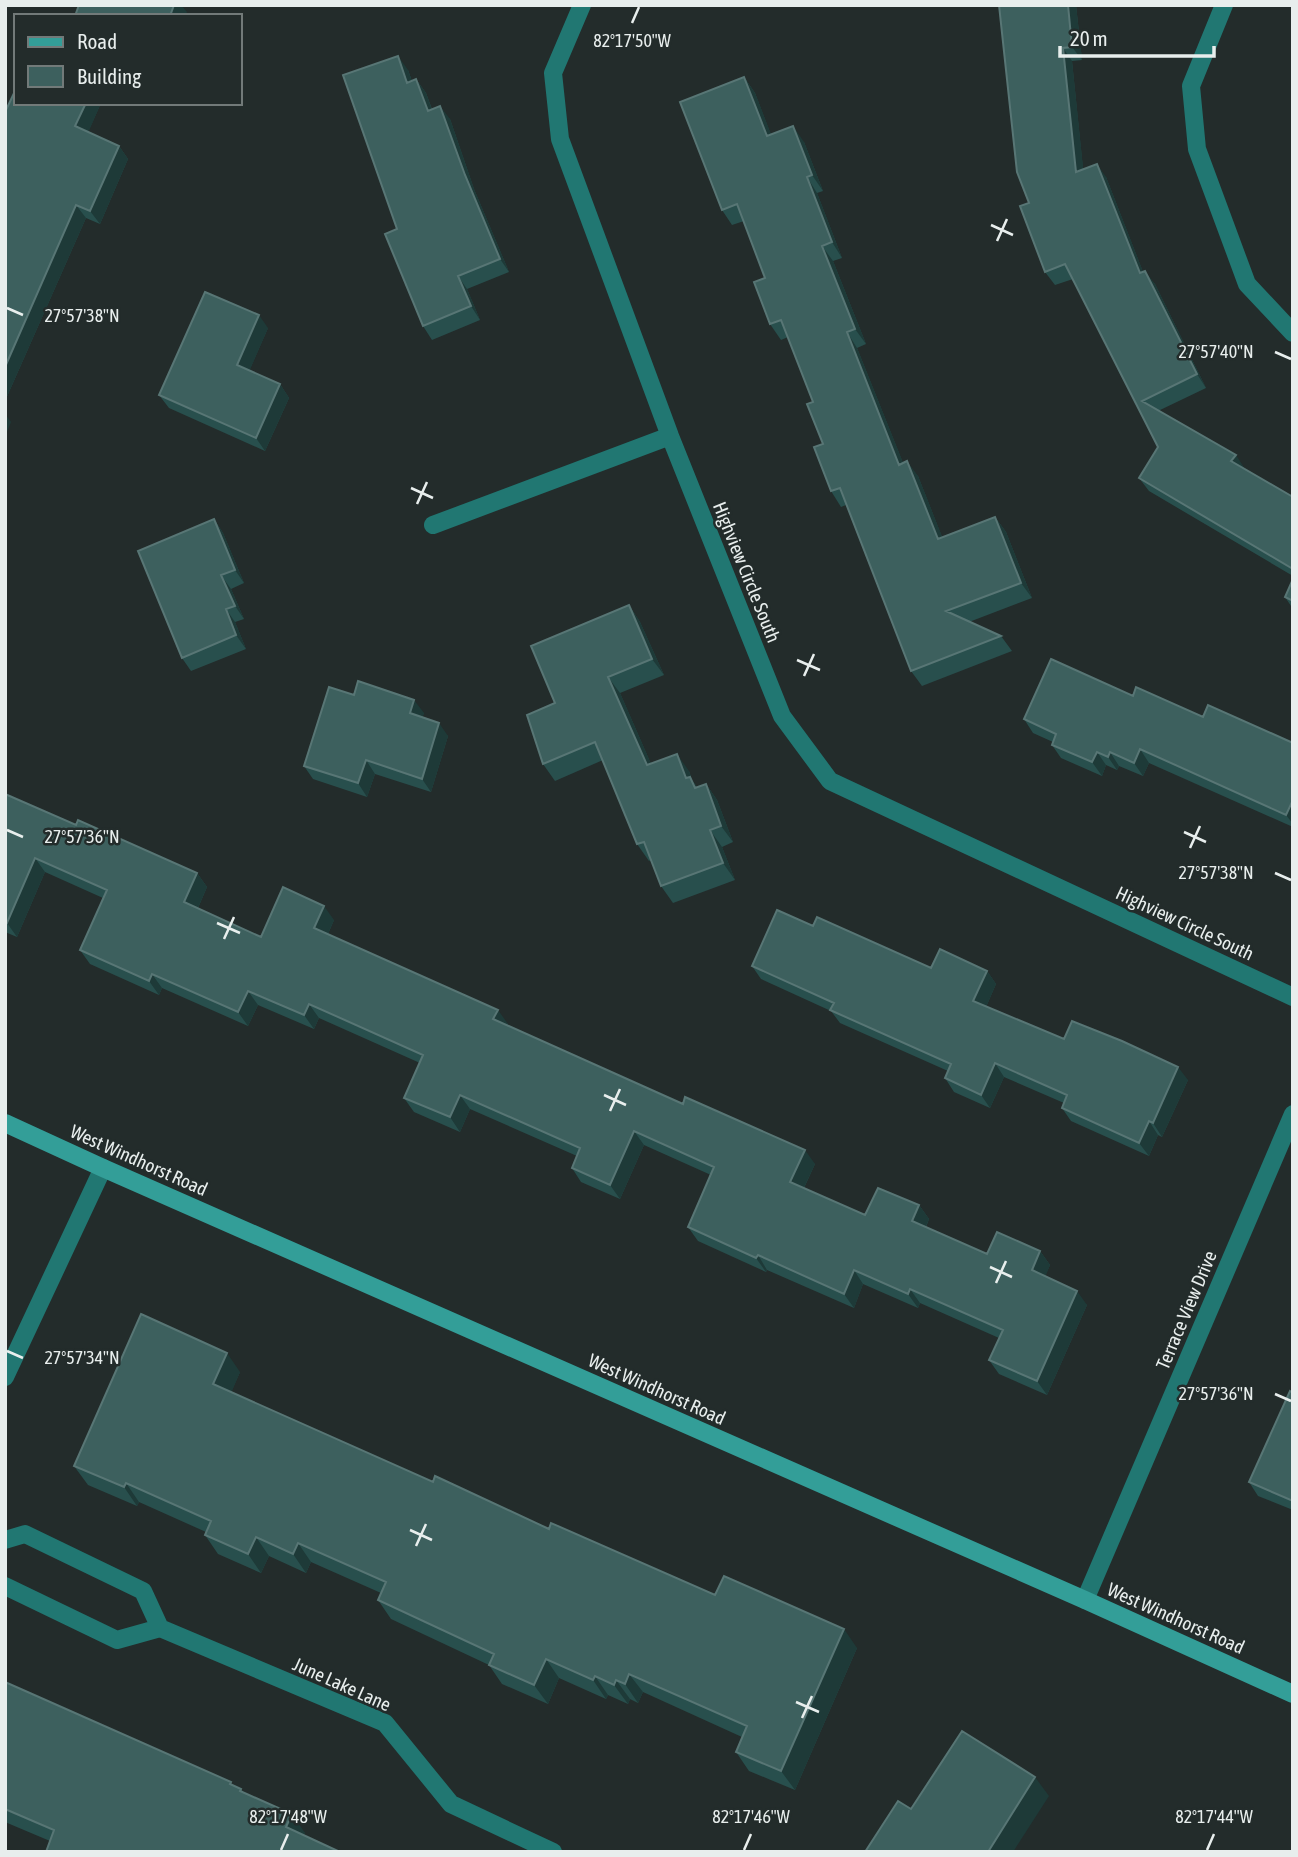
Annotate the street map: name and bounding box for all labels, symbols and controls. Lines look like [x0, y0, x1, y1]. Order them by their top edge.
legend [14, 14, 242, 105]
scale bar [1060, 14, 1214, 58]
text: 20 m [1070, 26, 1108, 50]
text: Road [77, 29, 117, 53]
text: 82°17'50"W [593, 30, 671, 51]
text: Building [77, 64, 141, 88]
text: 27°57'38"N [44, 305, 120, 326]
text: 27°57'40"N [1178, 341, 1254, 362]
street label: Highview Circle South [709, 498, 785, 646]
text: 27°57'36"N [44, 826, 120, 847]
text: 27°57'38"N [1178, 862, 1254, 883]
street label: Highview Circle South [1112, 881, 1258, 965]
street label: West Windhorst Road [67, 1120, 211, 1200]
street label: Terrace View Drive [1151, 1247, 1221, 1373]
text: 27°57'34"N [44, 1347, 120, 1368]
street label: West Windhorst Road [585, 1349, 729, 1429]
text: 27°57'36"N [1178, 1383, 1254, 1404]
street label: West Windhorst Road [1104, 1578, 1248, 1658]
street label: June Lake Lane [290, 1653, 394, 1715]
text: 82°17'48"W [249, 1806, 327, 1827]
text: 82°17'46"W [712, 1806, 790, 1827]
text: 82°17'44"W [1175, 1806, 1253, 1827]

